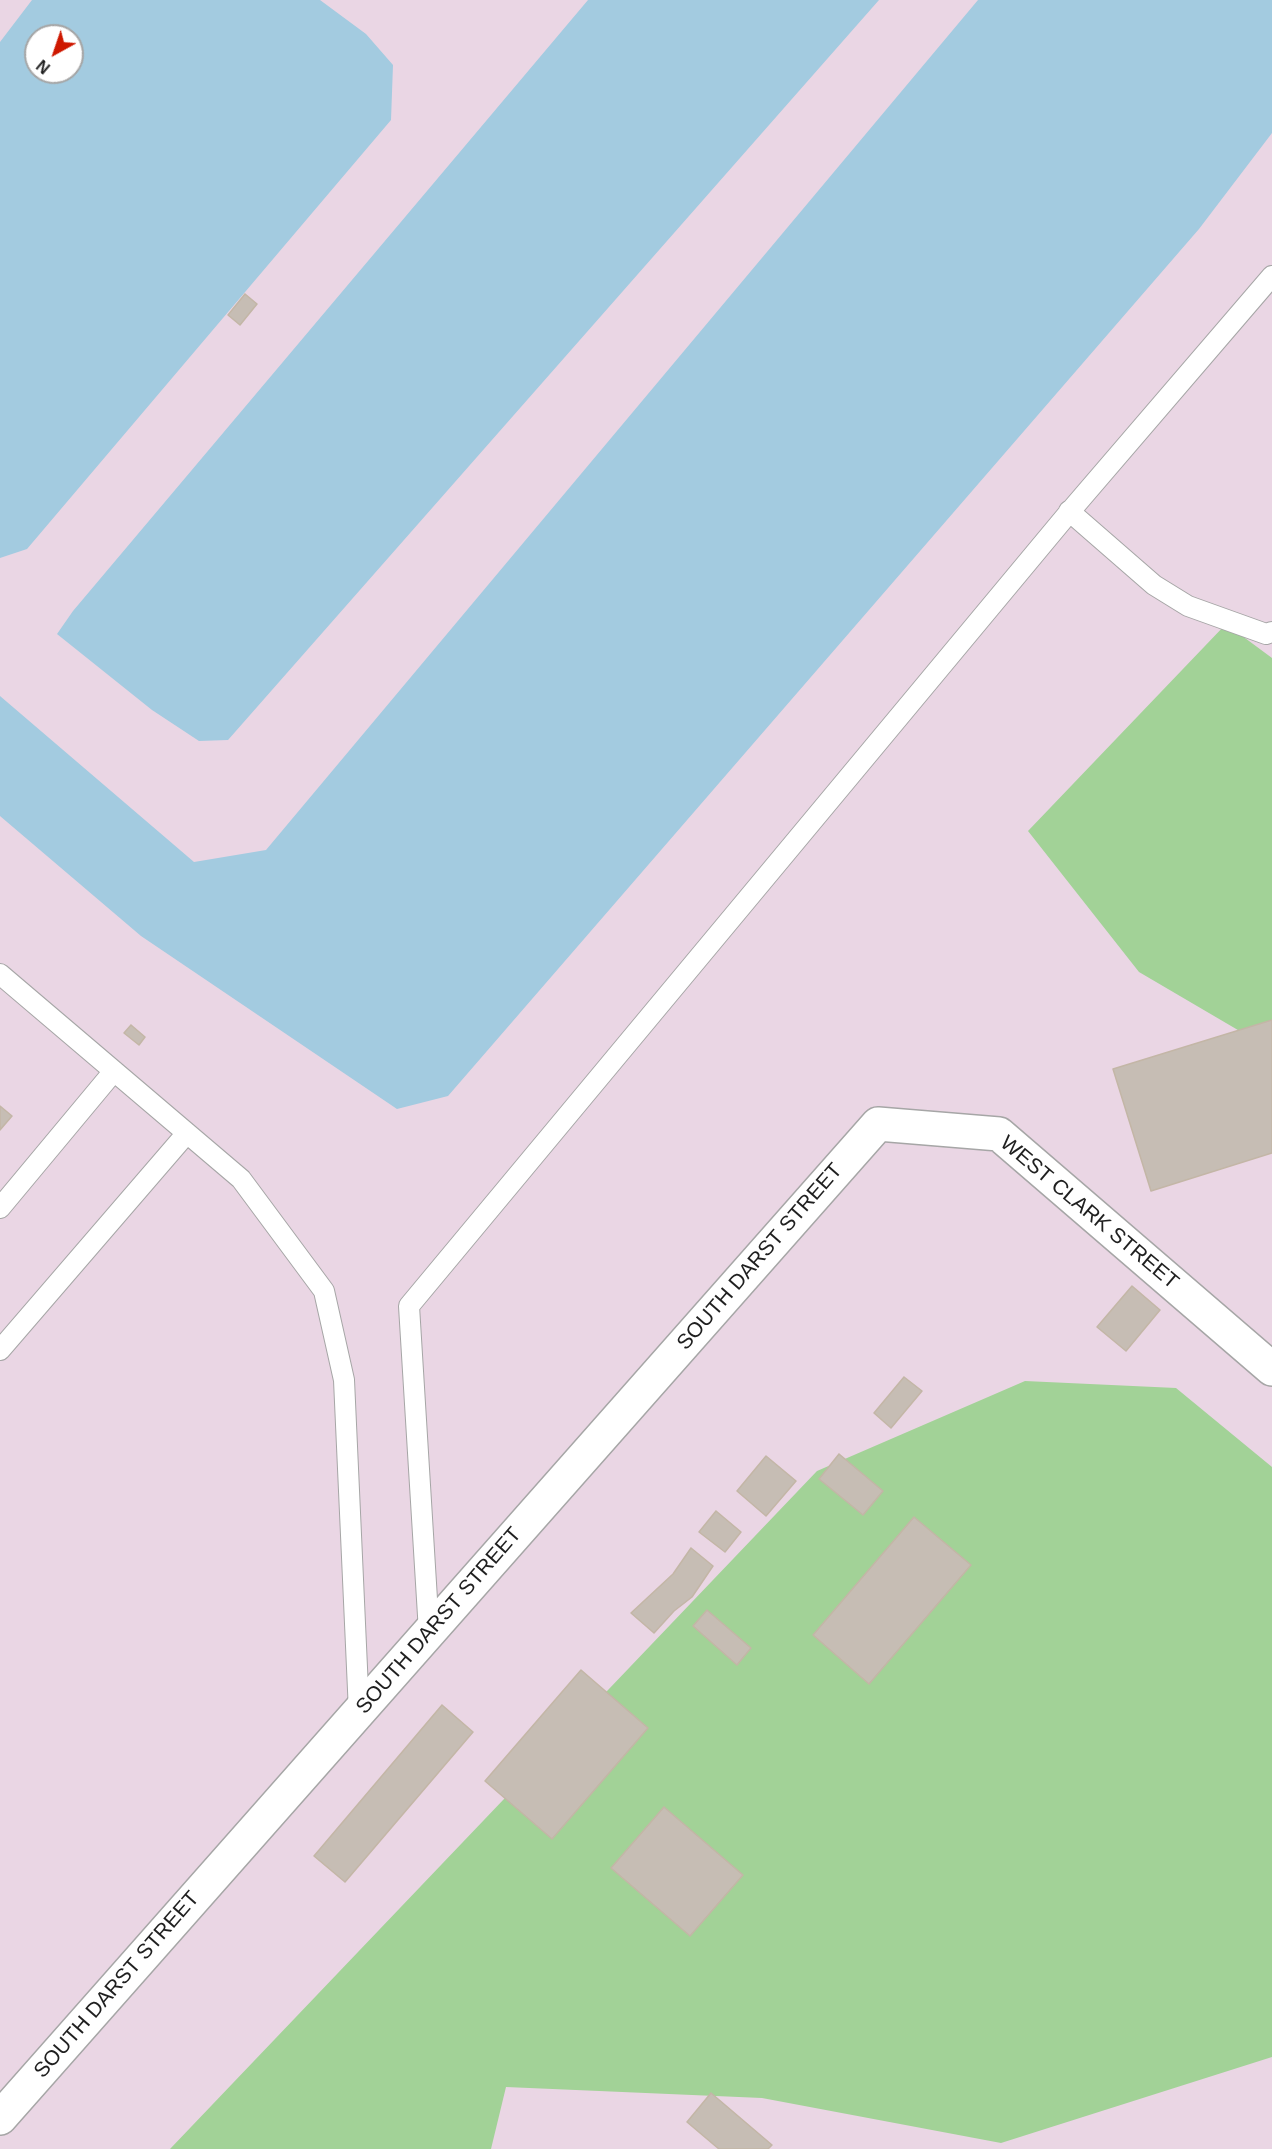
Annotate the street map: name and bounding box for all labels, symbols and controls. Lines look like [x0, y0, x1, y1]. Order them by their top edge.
north arrow [24, 24, 84, 84]
text: N [34, 56, 53, 77]
street label: WEST CLARK STREET [995, 1131, 1183, 1295]
street label: SOUTH DARST STREET [672, 1158, 848, 1356]
street label: SOUTH DARST STREET [351, 1522, 527, 1720]
street label: SOUTH DARST STREET [29, 1886, 205, 2084]

